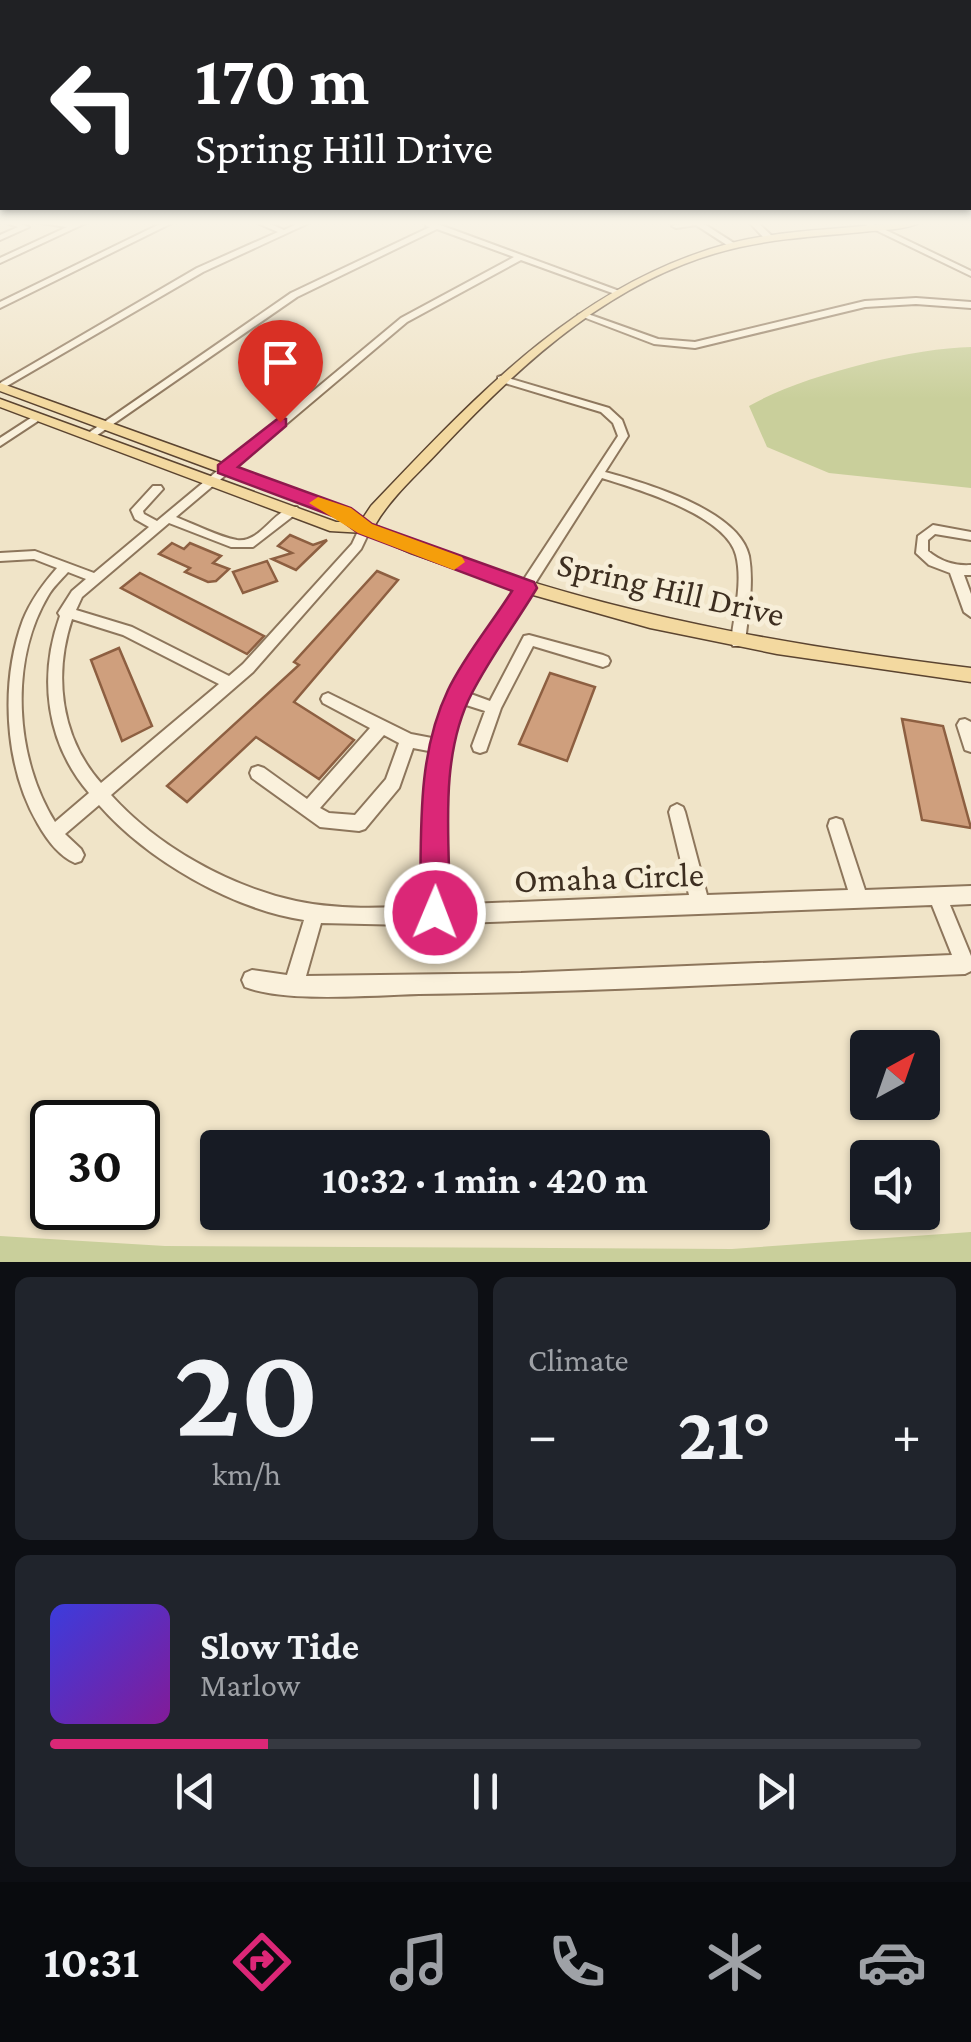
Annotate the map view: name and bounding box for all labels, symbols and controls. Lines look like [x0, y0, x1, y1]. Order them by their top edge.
icon: left [30, 40, 160, 170]
text: 170 m [195, 41, 369, 119]
text: Spring Hill Drive [195, 123, 493, 173]
pin [238, 320, 323, 423]
icon: arrive [253, 335, 308, 390]
street label: Spring Hill Drive [554, 544, 788, 635]
street label: Omaha Circle [514, 855, 705, 900]
position arrow [383, 861, 487, 965]
north arrow [850, 1030, 940, 1120]
map controls [850, 1030, 940, 1230]
speed limit sign: 30 [30, 1100, 160, 1230]
button: sound [850, 1140, 940, 1230]
text: 10:32 · 1 min · 420 m [322, 1159, 648, 1201]
text: 20 [174, 1318, 319, 1463]
text: Climate [528, 1342, 629, 1378]
text: 21° [678, 1392, 771, 1475]
text: − [528, 1404, 557, 1465]
text: + [892, 1404, 921, 1465]
text: km/h [212, 1456, 281, 1492]
text: Slow Tide [200, 1625, 359, 1667]
text: Marlow [200, 1667, 300, 1703]
icon: previous [168, 1764, 223, 1819]
icon: pause [458, 1764, 513, 1819]
icon: next [748, 1764, 803, 1819]
icon: directions [227, 1927, 297, 1997]
icon: music [384, 1927, 454, 1997]
icon: phone [542, 1927, 612, 1997]
icon: climate [700, 1927, 770, 1997]
icon: car [857, 1927, 927, 1997]
text: 10:31 [44, 1937, 139, 1987]

